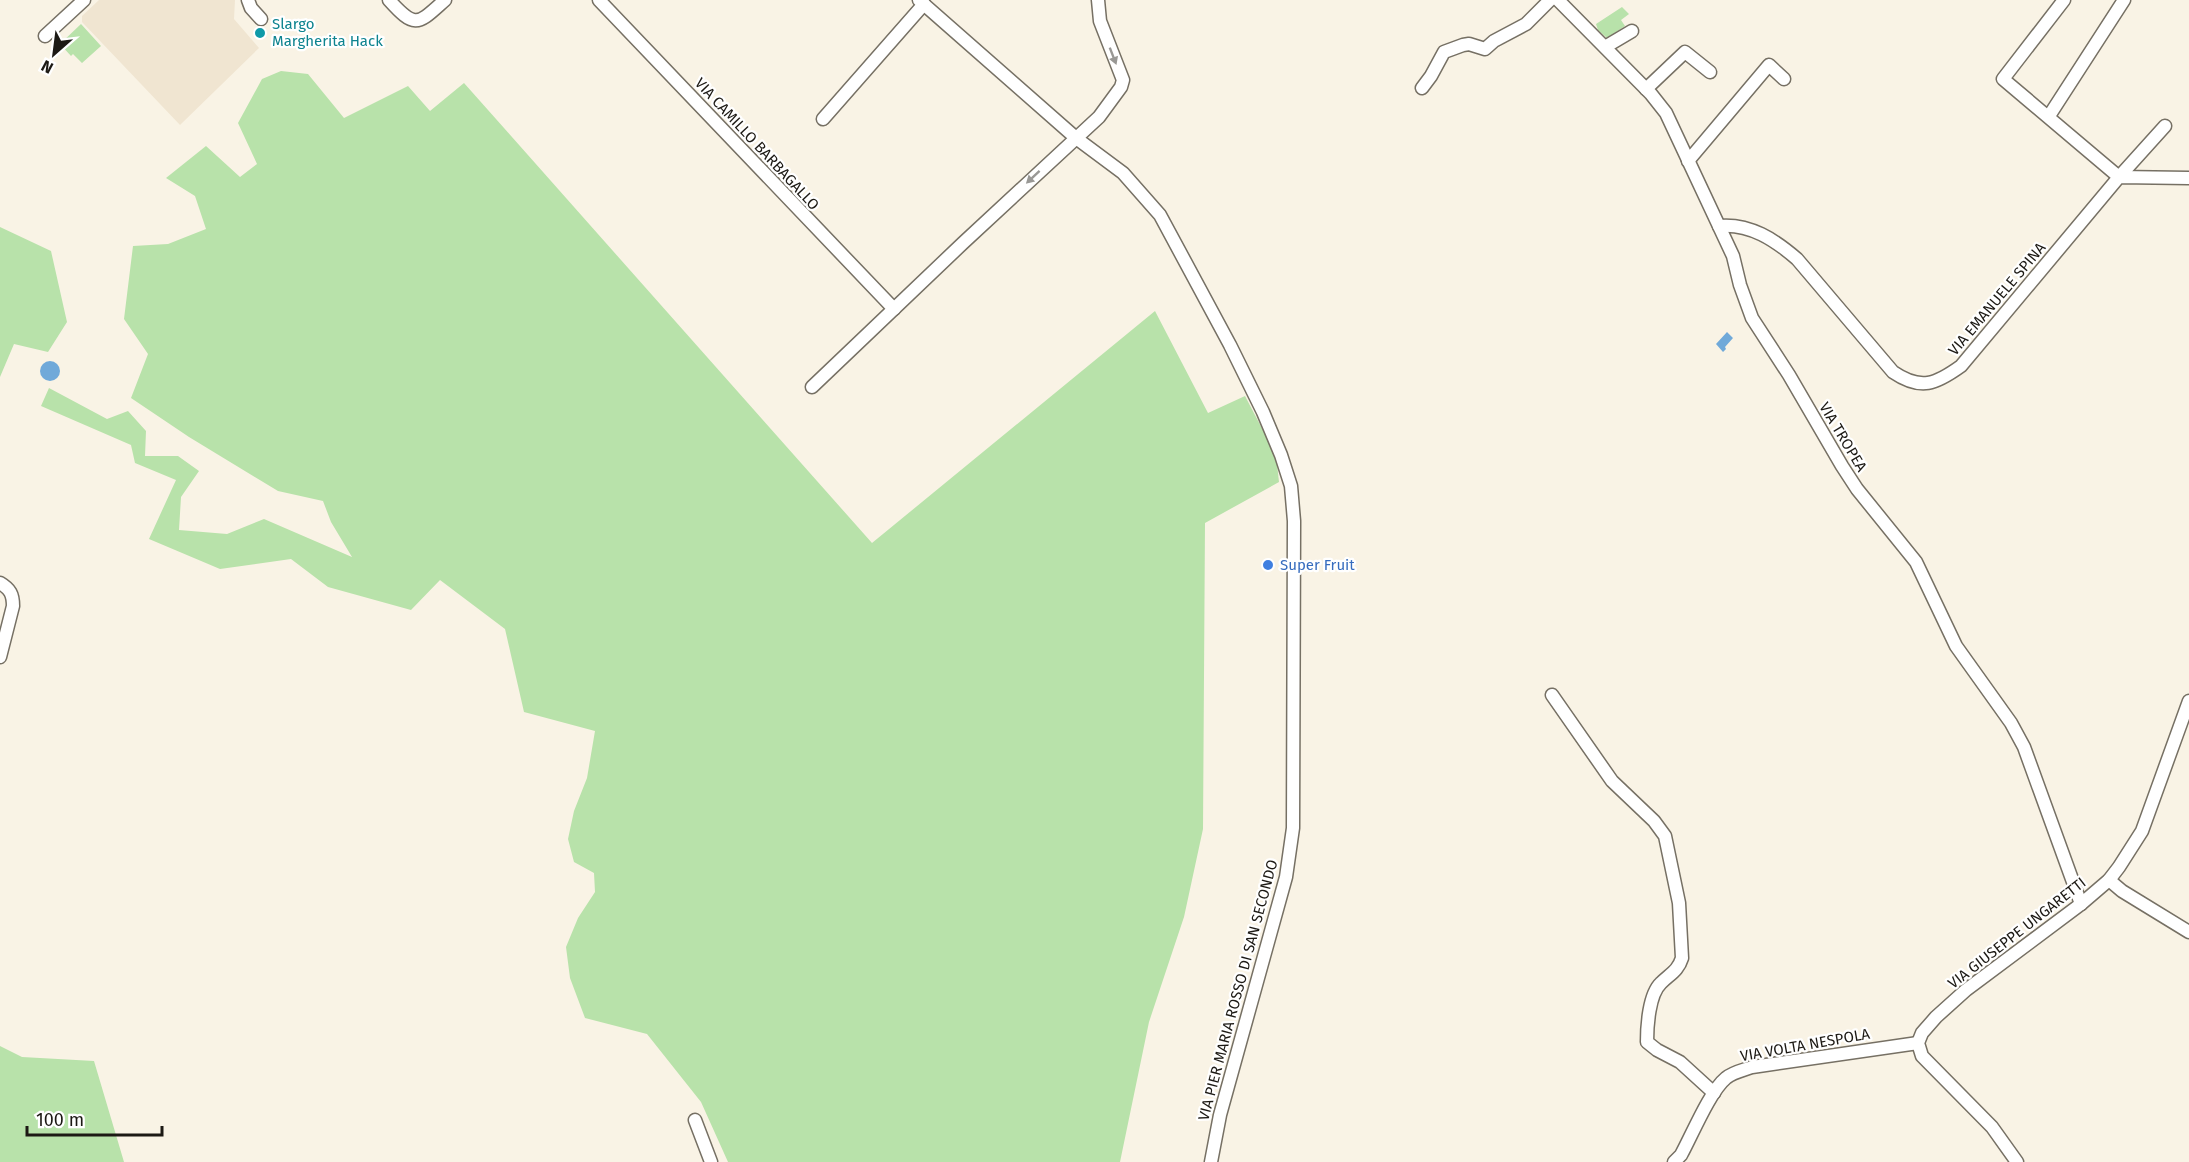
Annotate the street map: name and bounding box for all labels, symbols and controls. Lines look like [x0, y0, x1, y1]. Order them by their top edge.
place label: Slargo Margherita Hack [272, 15, 383, 50]
north arrow [24, 24, 84, 84]
marker: Slargo Margherita Hack [253, 26, 267, 40]
one-way arrow [1109, 47, 1118, 65]
text: N [38, 56, 56, 78]
street label: VIA CAMILLO BARBAGALLO [691, 74, 823, 214]
one-way arrow [1027, 170, 1041, 184]
street label: VIA EMANUELE SPINA [1945, 239, 2050, 359]
street label: VIA TROPEA [1815, 399, 1871, 475]
place label: Super Fruit [1280, 556, 1355, 574]
marker: Super Fruit [1261, 558, 1275, 572]
street label: VIA PIER MARIA ROSSO DI SAN SECONDO [1194, 858, 1282, 1122]
street label: VIA GIUSEPPE UNGARETTI [1944, 874, 2090, 992]
street label: VIA VOLTA NESPOLA [1739, 1025, 1872, 1065]
scale bar [27, 1099, 162, 1137]
text: 100 m [36, 1109, 84, 1131]

